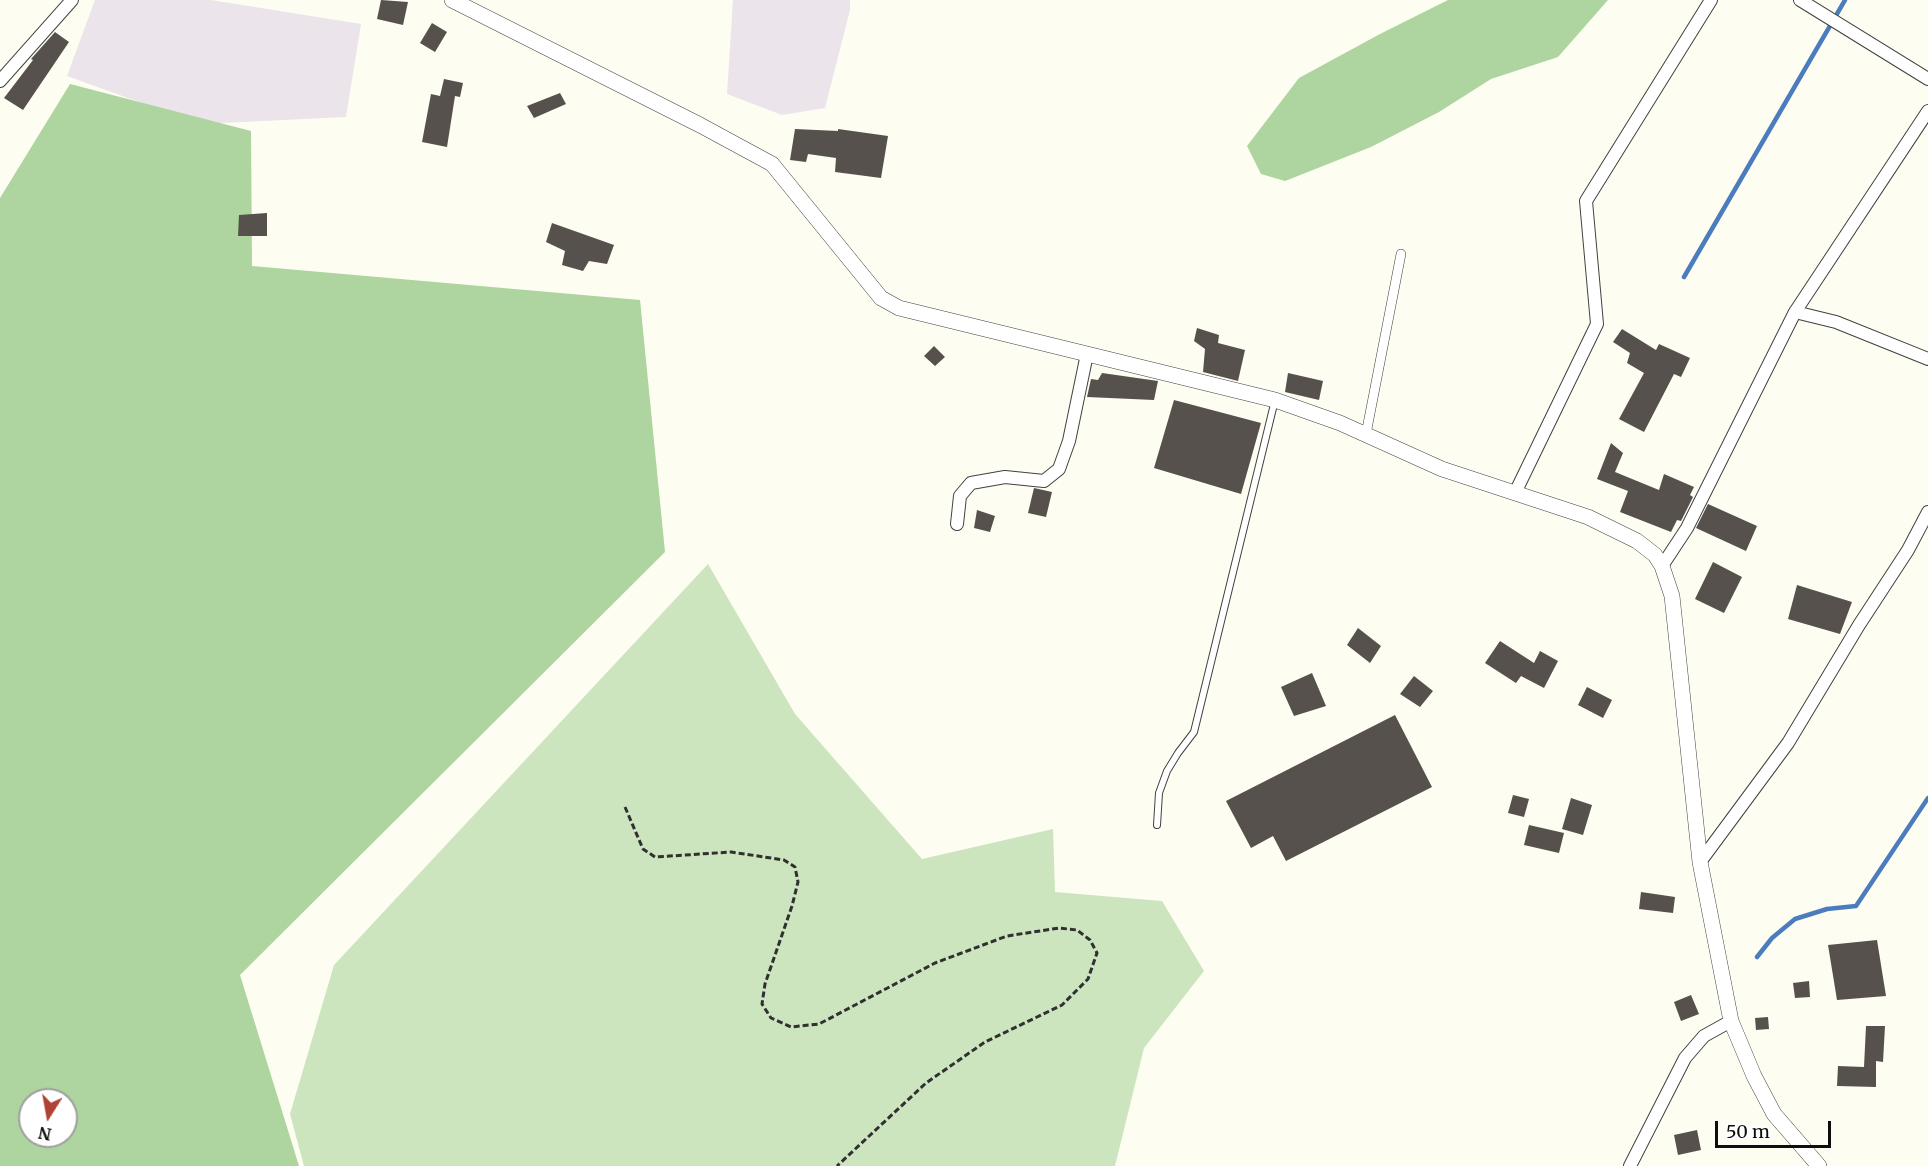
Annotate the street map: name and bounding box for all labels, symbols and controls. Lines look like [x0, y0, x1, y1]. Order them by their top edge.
north arrow [18, 1088, 78, 1148]
scale bar [1718, 1109, 1834, 1147]
text: 50 m [1726, 1120, 1770, 1143]
text: N [37, 1123, 53, 1145]

